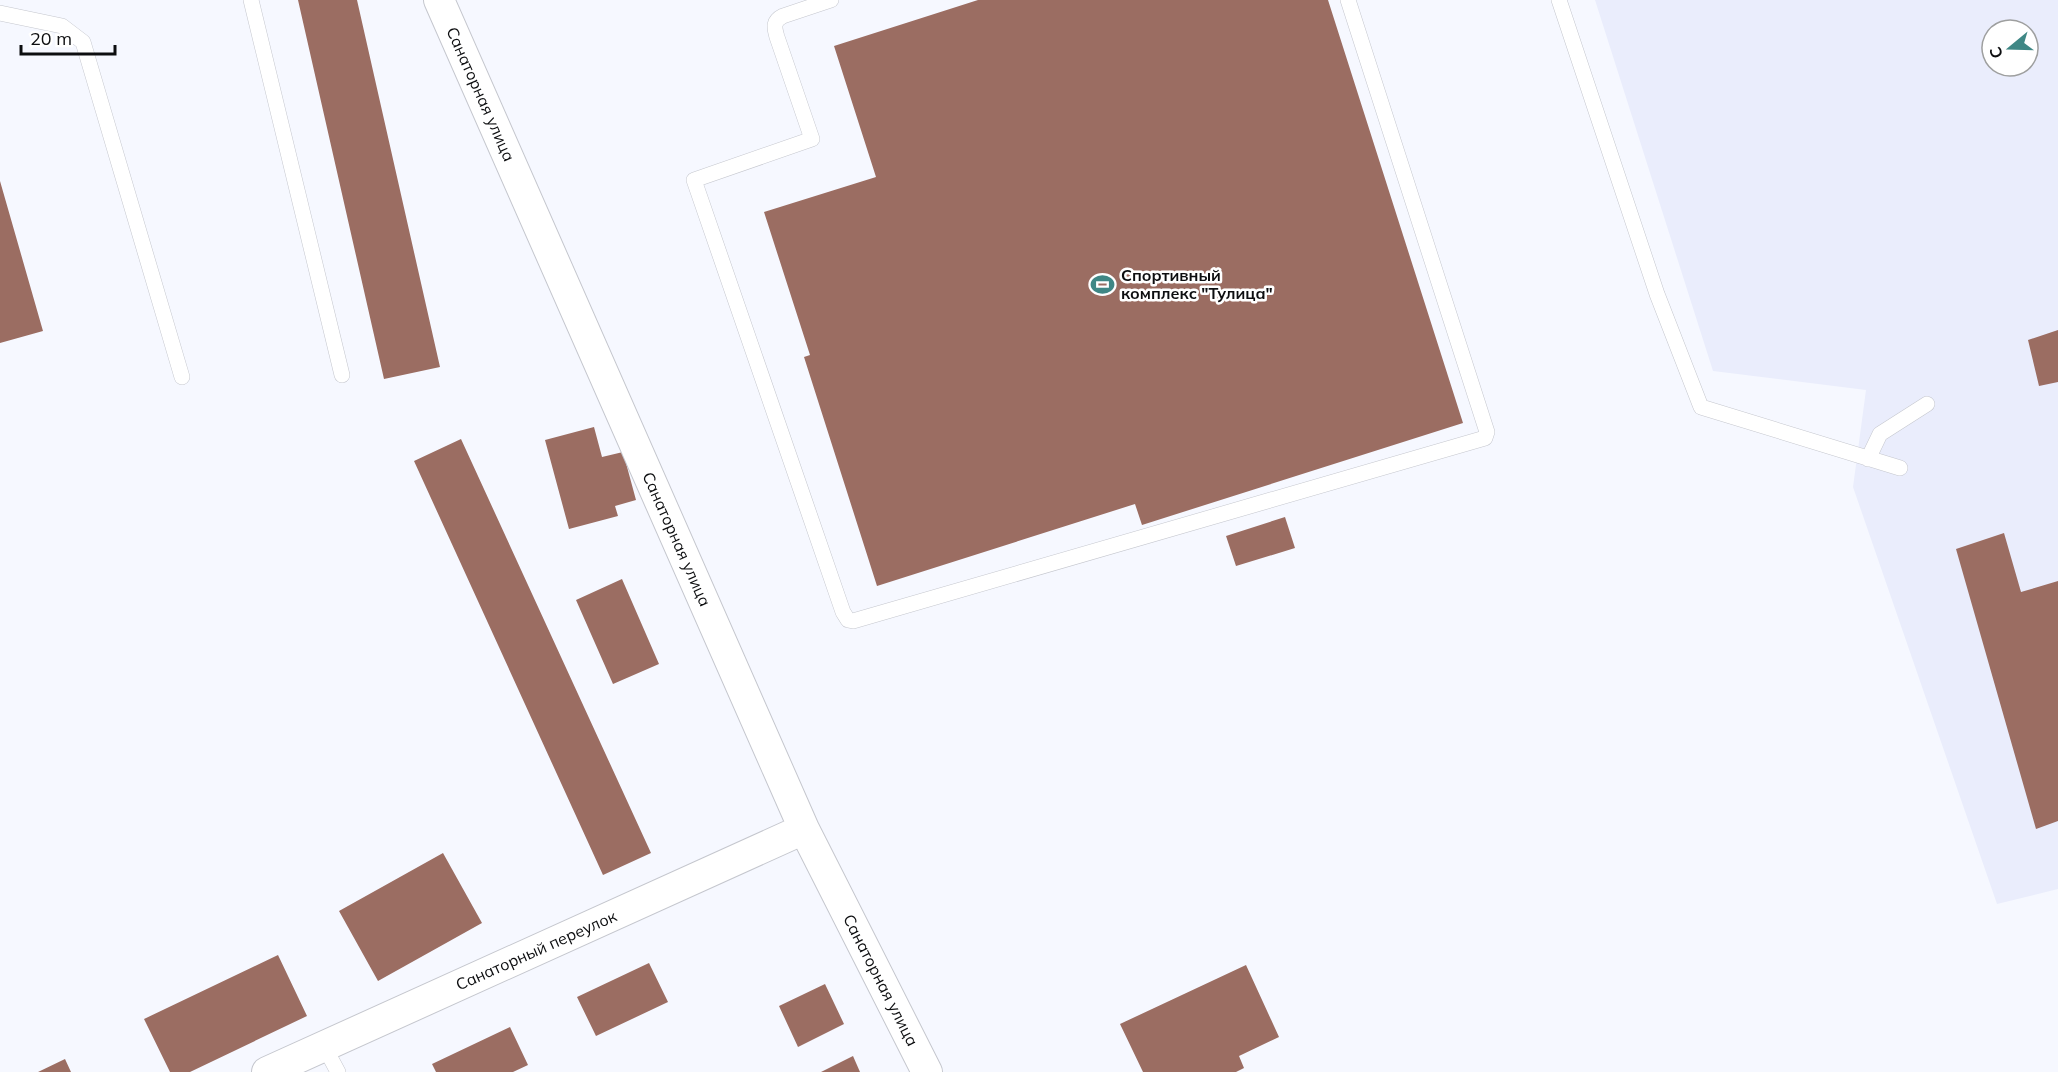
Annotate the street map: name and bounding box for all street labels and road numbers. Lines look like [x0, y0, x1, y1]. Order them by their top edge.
street label: Санаторная улица [442, 24, 520, 164]
street label: Санаторная улица [638, 469, 716, 609]
street label: Санаторный переулок [453, 905, 620, 994]
street label: Санаторная улица [839, 911, 923, 1049]

